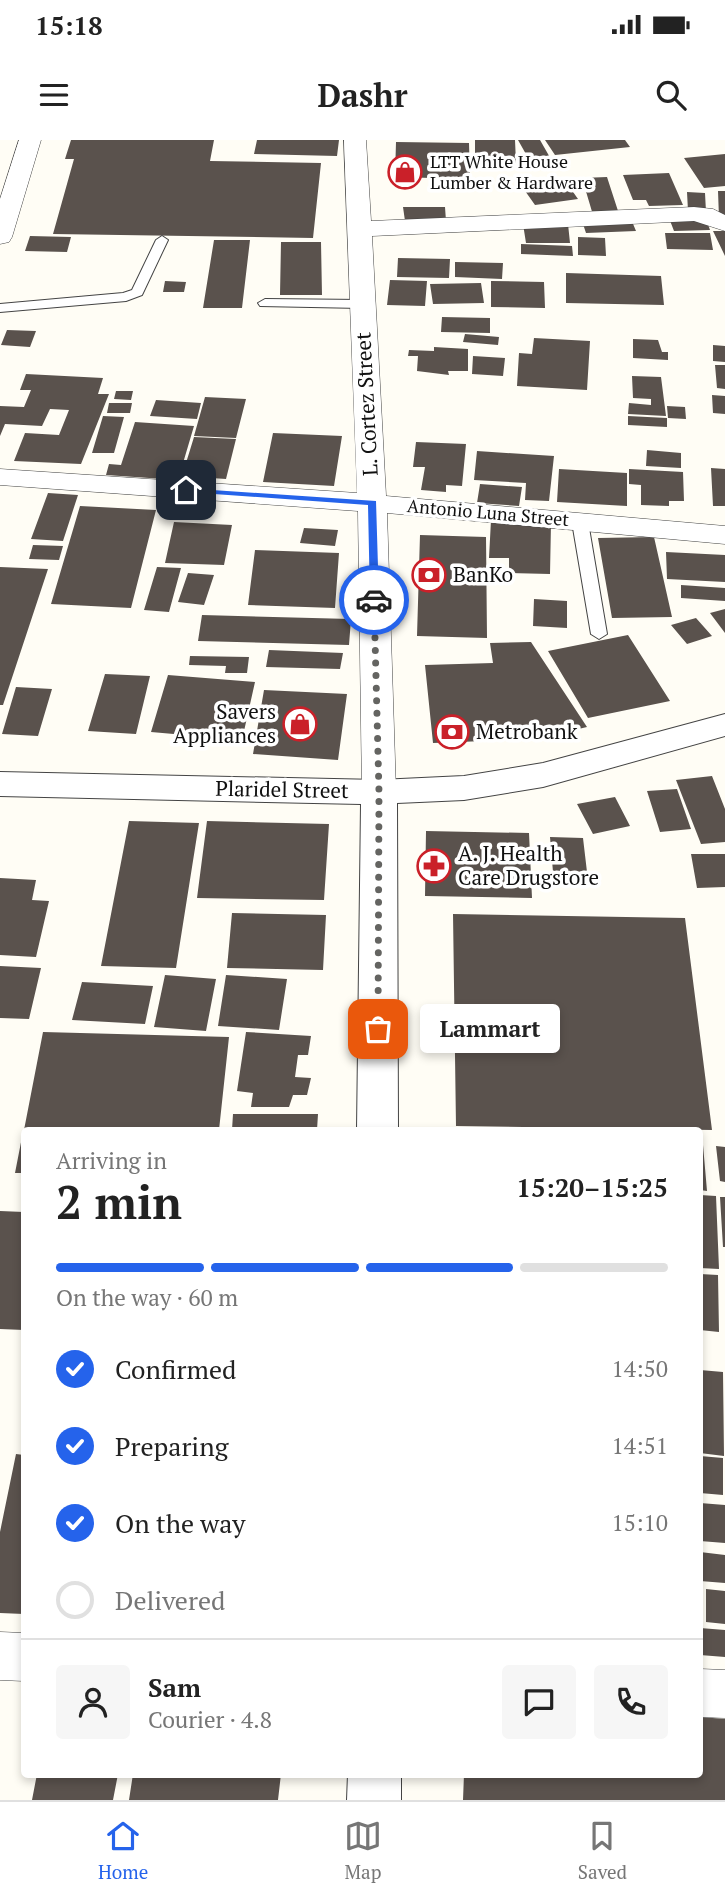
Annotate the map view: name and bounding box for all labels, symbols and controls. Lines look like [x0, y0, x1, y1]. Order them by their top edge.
text: 15:18 [35, 8, 103, 42]
text: Dashr [317, 74, 408, 116]
icon: menu [35, 76, 73, 114]
icon: search [652, 76, 690, 114]
place label: LTT White House Lumber & Hardware [430, 149, 593, 194]
shop icon: LTT White House Lumber & Hardware [386, 153, 424, 191]
street label: L. Cortez Street [348, 331, 384, 477]
pin [156, 460, 216, 520]
icon: home [167, 471, 205, 509]
street label: Antonio Luna Street [406, 493, 570, 531]
bank icon: BanKo [410, 556, 448, 594]
place label: BanKo [453, 560, 513, 588]
courier [339, 565, 409, 635]
icon: car [355, 581, 393, 619]
place label: Savers Appliances [173, 697, 276, 749]
shop icon: Savers Appliances [281, 705, 319, 743]
bank icon: Metrobank [433, 713, 471, 751]
place label: Metrobank [476, 717, 578, 745]
street label: Plaridel Street [215, 774, 349, 804]
place label: A. J. Health Care Drugstore [458, 839, 599, 891]
pharmacy icon: A. J. Health Care Drugstore [415, 847, 453, 885]
pin [348, 999, 408, 1059]
callout: Lammart [420, 1004, 560, 1054]
icon: bag [359, 1010, 397, 1048]
text: Lammart [440, 1013, 540, 1044]
text: Arriving in [56, 1145, 167, 1176]
text: 15:20–15:25 [516, 1170, 668, 1204]
text: 2 min [56, 1171, 182, 1232]
text: On the way · 60 m [56, 1282, 238, 1313]
icon: check [56, 1350, 94, 1388]
text: Confirmed [115, 1352, 236, 1386]
text: 14:50 [611, 1353, 668, 1384]
icon: check [56, 1427, 94, 1465]
text: Preparing [115, 1429, 228, 1463]
text: 14:51 [611, 1430, 668, 1461]
icon: check [56, 1504, 94, 1542]
text: On the way [115, 1506, 246, 1540]
text: 15:10 [611, 1507, 668, 1538]
text: Delivered [115, 1583, 225, 1617]
button: person [56, 1665, 130, 1739]
button: chat [502, 1665, 576, 1739]
button: phone [594, 1665, 668, 1739]
text: Sam [148, 1670, 201, 1704]
text: Courier · 4.8 [148, 1704, 272, 1735]
tab: Home [98, 1817, 148, 1884]
tab: Map [344, 1817, 382, 1884]
tab: Saved [578, 1817, 627, 1884]

